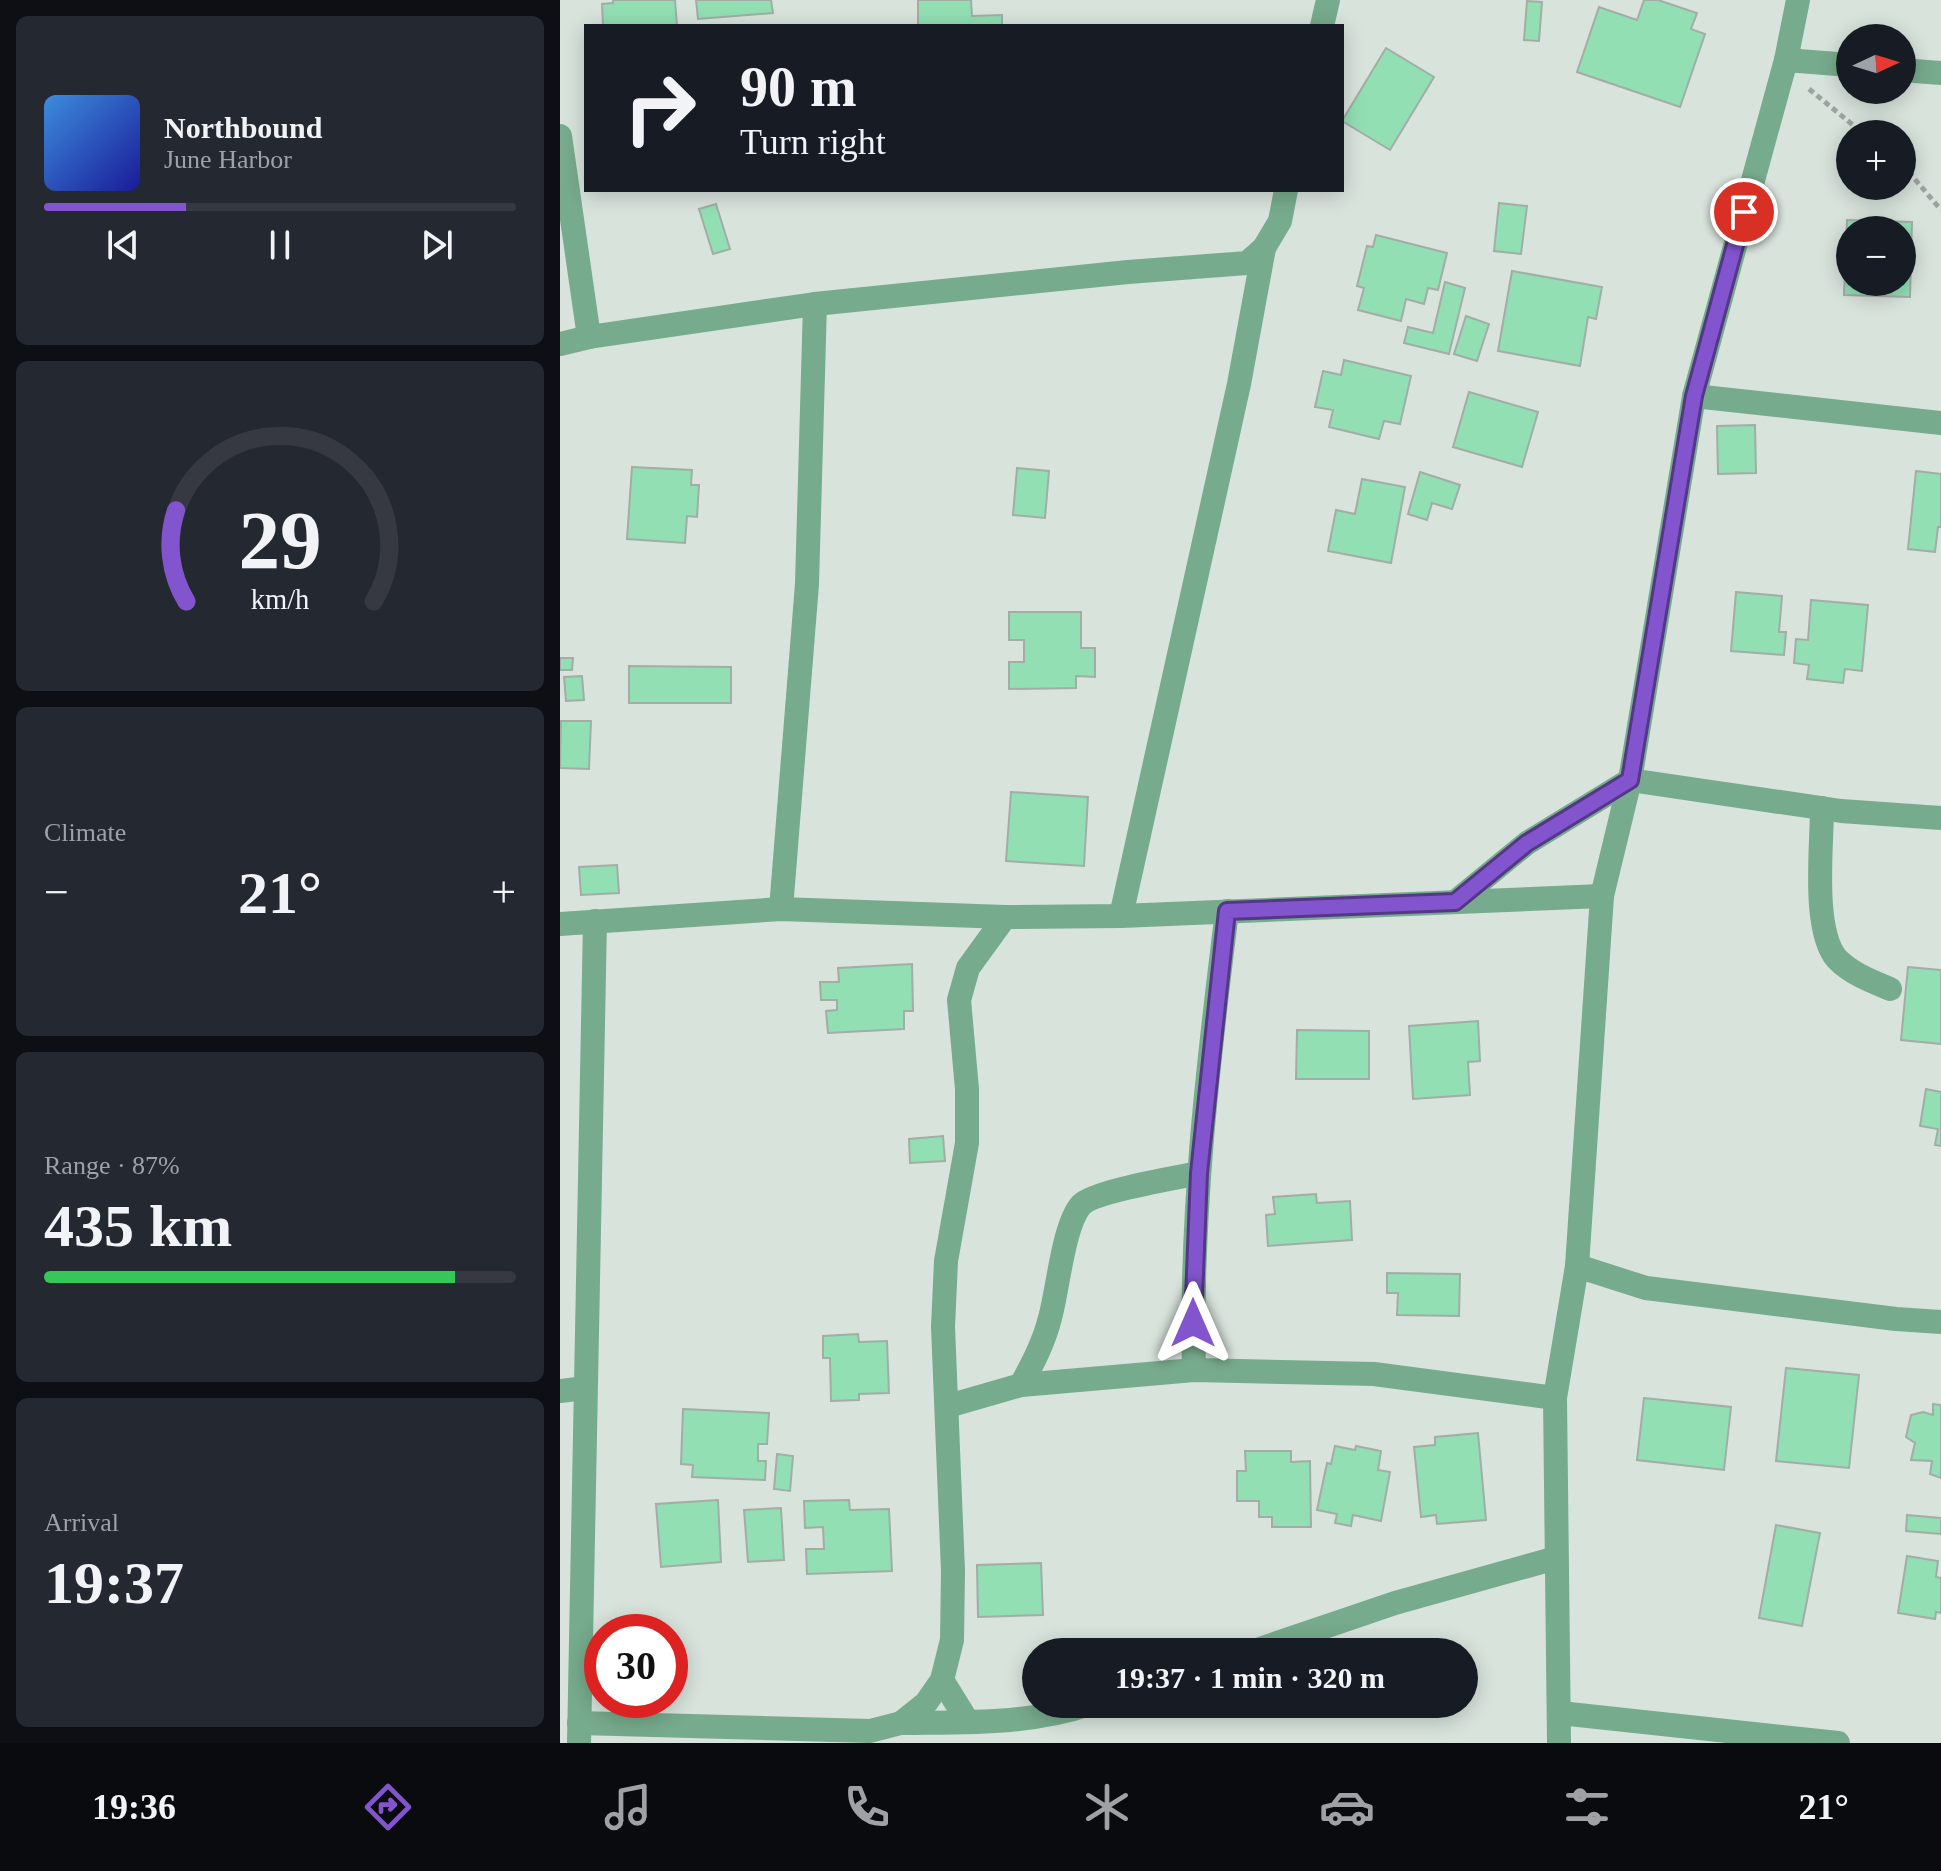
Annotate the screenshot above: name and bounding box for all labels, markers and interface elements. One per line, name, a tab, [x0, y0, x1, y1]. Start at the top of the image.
north arrow	[1836, 24, 1916, 104]
map controls	[1836, 24, 1916, 296]
icon: right	[608, 56, 712, 160]
text: 90 m	[740, 56, 857, 118]
text: Northbound	[164, 111, 322, 144]
button: +	[1836, 120, 1916, 200]
text: Turn right	[740, 122, 886, 162]
text: June Harbor	[164, 145, 292, 174]
pin	[1710, 178, 1778, 246]
icon: arrive	[1722, 190, 1766, 234]
button: −	[1836, 216, 1916, 296]
icon: previous	[101, 223, 145, 267]
icon: pause	[258, 223, 302, 267]
icon: next	[415, 223, 459, 267]
text: 29	[238, 494, 322, 586]
text: km/h	[251, 584, 309, 615]
text: Climate	[44, 818, 126, 847]
text: 21°	[238, 860, 322, 926]
text: −	[44, 868, 69, 917]
text: +	[491, 868, 516, 917]
text: Range · 87%	[44, 1151, 180, 1180]
text: 435 km	[44, 1193, 232, 1259]
position arrow	[1151, 1281, 1235, 1365]
text: Arrival	[44, 1508, 119, 1537]
text: 19:37	[44, 1550, 184, 1616]
speed limit sign: 30	[584, 1614, 688, 1718]
text: 19:37 · 1 min · 320 m	[1115, 1661, 1385, 1694]
icon: directions	[360, 1779, 416, 1835]
icon: music	[600, 1779, 656, 1835]
icon: phone	[839, 1779, 895, 1835]
icon: climate	[1079, 1779, 1135, 1835]
icon: car	[1319, 1779, 1375, 1835]
icon: filters	[1559, 1779, 1615, 1835]
text: 19:36	[92, 1787, 176, 1827]
text: 21°	[1799, 1787, 1849, 1827]

